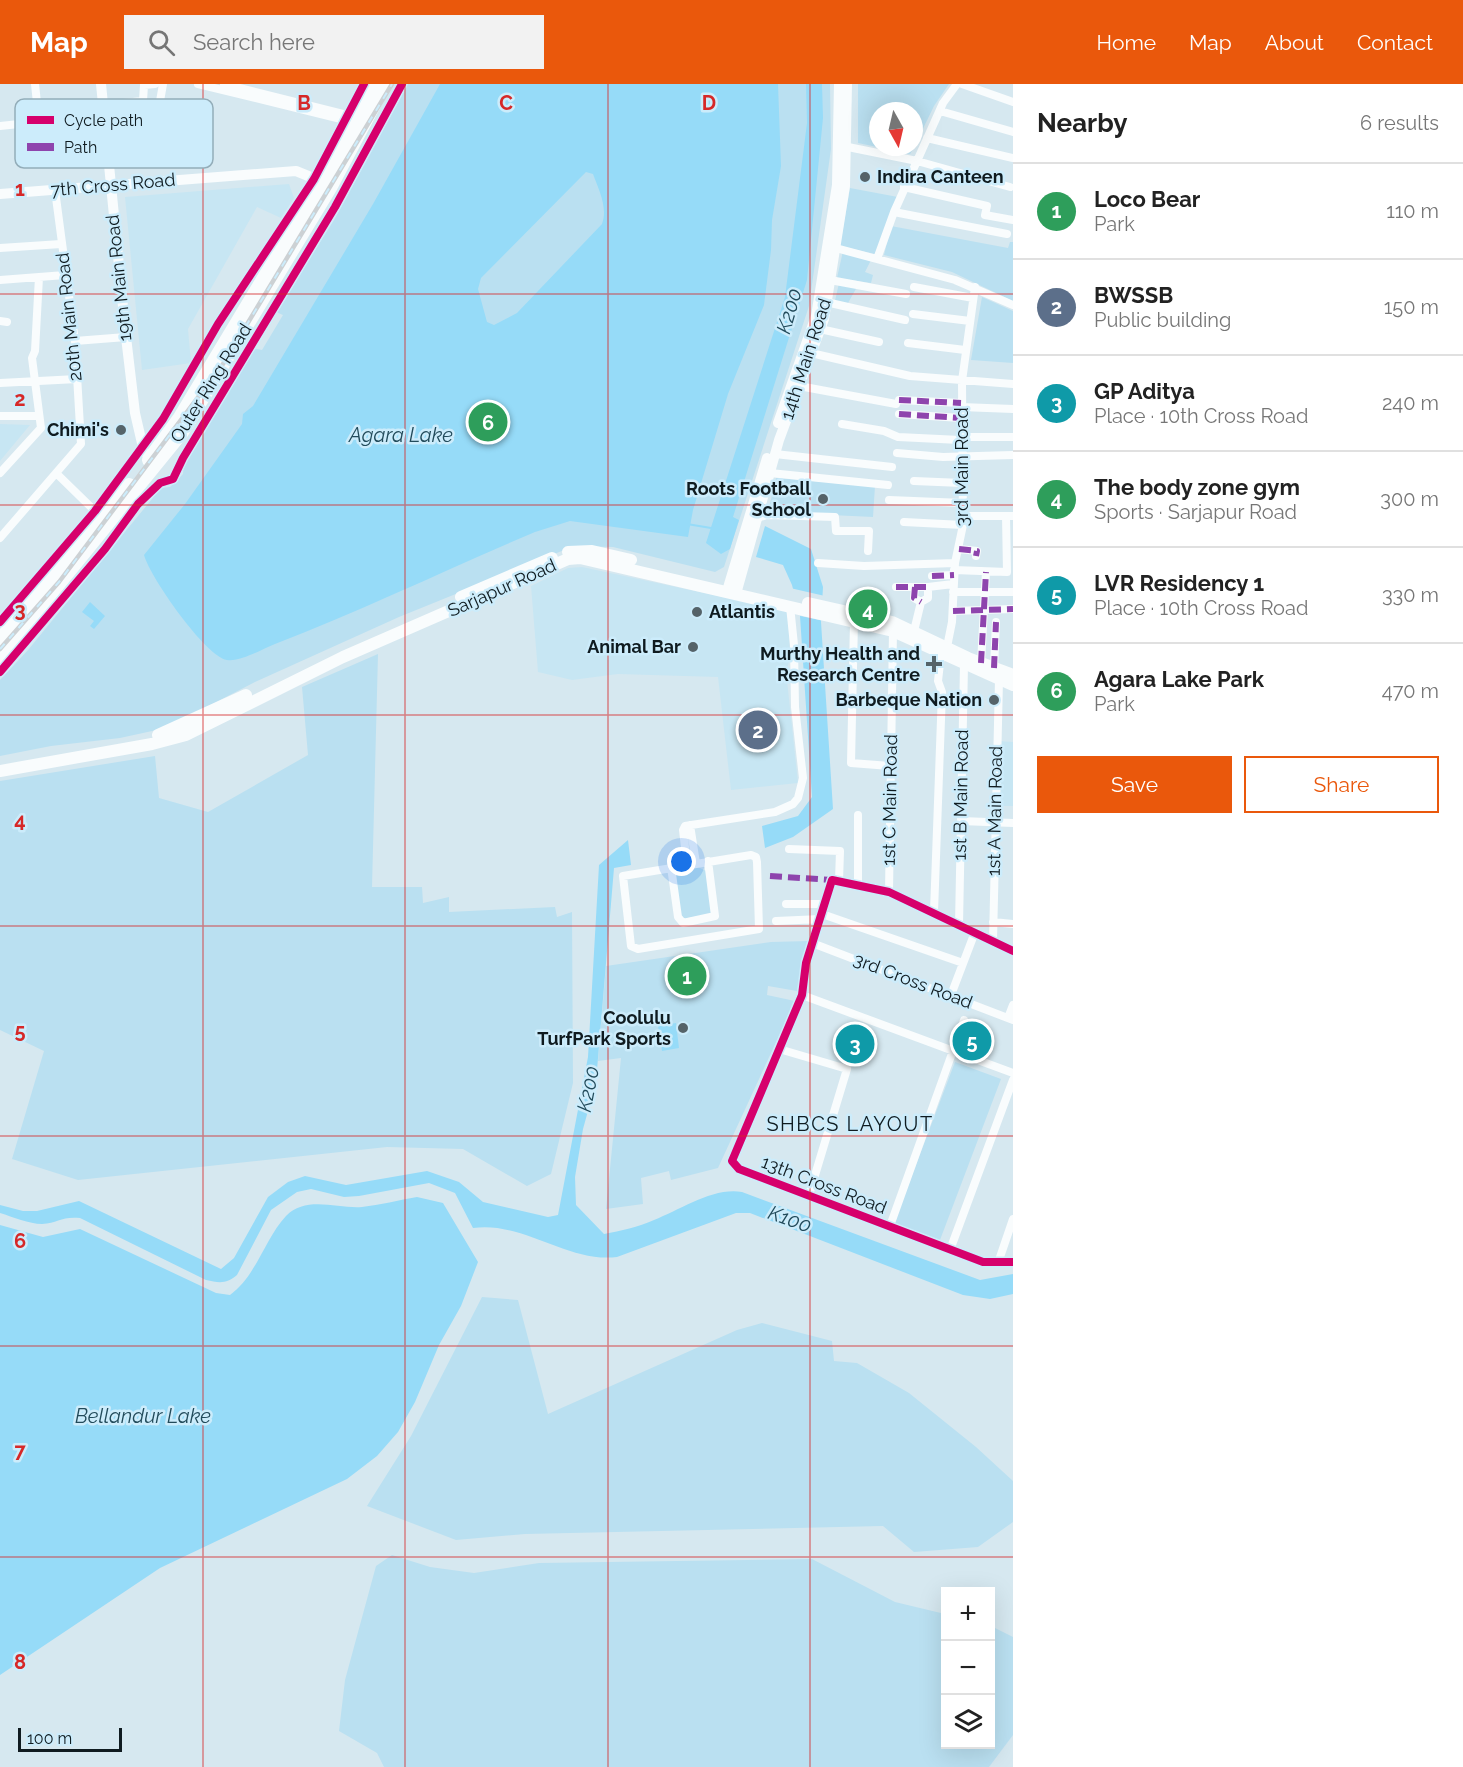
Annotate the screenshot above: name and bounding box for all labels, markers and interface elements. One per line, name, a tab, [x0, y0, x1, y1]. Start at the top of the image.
search box	[124, 15, 544, 69]
text: Map	[30, 26, 88, 59]
icon: search	[145, 26, 178, 59]
text: Search here	[193, 29, 315, 55]
text: Home	[1097, 30, 1156, 55]
text: Map	[1189, 30, 1232, 55]
text: About	[1265, 30, 1324, 55]
text: Contact	[1357, 30, 1433, 55]
text: B	[297, 91, 311, 115]
text: C	[499, 91, 513, 115]
text: D	[702, 91, 716, 115]
legend	[15, 99, 213, 168]
north arrow	[869, 102, 923, 156]
text: Nearby	[1037, 108, 1127, 138]
text: Cycle path	[64, 111, 143, 130]
text: 6 results	[1360, 111, 1439, 135]
text: Path	[64, 138, 97, 157]
place label: Indira Canteen	[877, 166, 1004, 187]
street label: 7th Cross Road	[50, 169, 176, 200]
marker: Indira Canteen	[858, 170, 872, 184]
text: 1	[15, 177, 25, 201]
text: Loco Bear	[1094, 186, 1200, 212]
text: 1	[1052, 199, 1061, 223]
text: 110 m	[1386, 199, 1439, 223]
text: Park	[1094, 212, 1135, 236]
street label: 19th Main Road	[101, 214, 136, 342]
street label: 20th Main Road	[51, 252, 86, 382]
text: BWSSB	[1094, 282, 1173, 308]
water label: K200	[771, 286, 807, 336]
text: 2	[1051, 295, 1062, 319]
text: 150 m	[1384, 295, 1439, 319]
street label: 14th Main Road	[776, 296, 835, 422]
text: Public building	[1094, 308, 1231, 332]
street label: Outer Ring Road	[166, 319, 256, 446]
text: GP Aditya	[1094, 378, 1195, 404]
text: 2	[14, 387, 26, 411]
text: 3	[1051, 391, 1062, 415]
text: 240 m	[1382, 391, 1439, 415]
pin: 6	[468, 400, 508, 444]
text: Place · 10th Cross Road	[1094, 404, 1308, 428]
street label: 3rd Main Road	[951, 407, 972, 527]
place label: Chimi's	[47, 419, 109, 440]
marker: Chimi's	[114, 423, 128, 437]
water label: Agara Lake	[348, 423, 453, 447]
text: The body zone gym	[1094, 474, 1300, 500]
place label: Roots Football School	[686, 478, 811, 520]
text: 4	[1051, 487, 1062, 511]
text: 300 m	[1380, 487, 1439, 511]
marker: Roots Football School	[816, 492, 830, 506]
text: Sports · Sarjapur Road	[1094, 500, 1297, 524]
street label: Sarjapur Road	[444, 554, 559, 621]
text: LVR Residency 1	[1094, 570, 1264, 596]
text: 5	[1051, 583, 1062, 607]
text: 330 m	[1382, 583, 1439, 607]
pin: 4	[848, 586, 888, 632]
text: Place · 10th Cross Road	[1094, 596, 1308, 620]
text: 3	[14, 598, 26, 622]
place label: Atlantis	[709, 601, 775, 622]
marker: Atlantis	[690, 605, 704, 619]
place label: Animal Bar	[587, 636, 681, 657]
marker: Animal Bar	[686, 640, 700, 654]
place label: Murthy Health and Research Centre	[760, 643, 920, 685]
marker: Murthy Health and Research Centre	[925, 655, 943, 673]
text: Agara Lake Park	[1094, 666, 1264, 692]
text: 6	[1050, 679, 1063, 703]
text: 470 m	[1382, 679, 1439, 703]
place label: Barbeque Nation	[835, 689, 982, 710]
text: Park	[1094, 692, 1135, 716]
marker: Barbeque Nation	[987, 693, 1001, 707]
pin: 2	[738, 708, 777, 752]
street label: 1st B Main Road	[949, 729, 972, 861]
street label: 1st C Main Road	[878, 734, 901, 866]
street label: 1st A Main Road	[983, 746, 1006, 876]
button: Save	[1037, 756, 1232, 813]
button: Share	[1244, 756, 1439, 813]
text: 4	[14, 808, 26, 832]
your location	[667, 847, 696, 876]
street label: 3rd Cross Road	[851, 948, 976, 1013]
pin: 1	[668, 954, 706, 998]
place label: Coolulu TurfPark Sports	[537, 1007, 671, 1049]
pin: 5	[952, 1018, 992, 1064]
text: 5	[14, 1019, 26, 1043]
marker: Coolulu TurfPark Sports	[676, 1021, 690, 1035]
pin: 3	[836, 1022, 874, 1066]
water label: K200	[572, 1064, 604, 1114]
district label: SHBCS LAYOUT	[766, 1112, 934, 1136]
street label: 13th Cross Road	[758, 1151, 890, 1218]
water label: K100	[765, 1200, 815, 1238]
text: 6	[14, 1229, 26, 1253]
water label: Bellandur Lake	[75, 1404, 211, 1428]
text: 7	[14, 1439, 26, 1463]
map controls	[941, 1587, 995, 1749]
button: +	[941, 1587, 995, 1641]
button: −	[941, 1641, 995, 1695]
text: 8	[14, 1650, 26, 1674]
button: layers	[941, 1695, 995, 1749]
scale bar	[18, 1725, 122, 1752]
text: 100 m	[27, 1729, 72, 1748]

